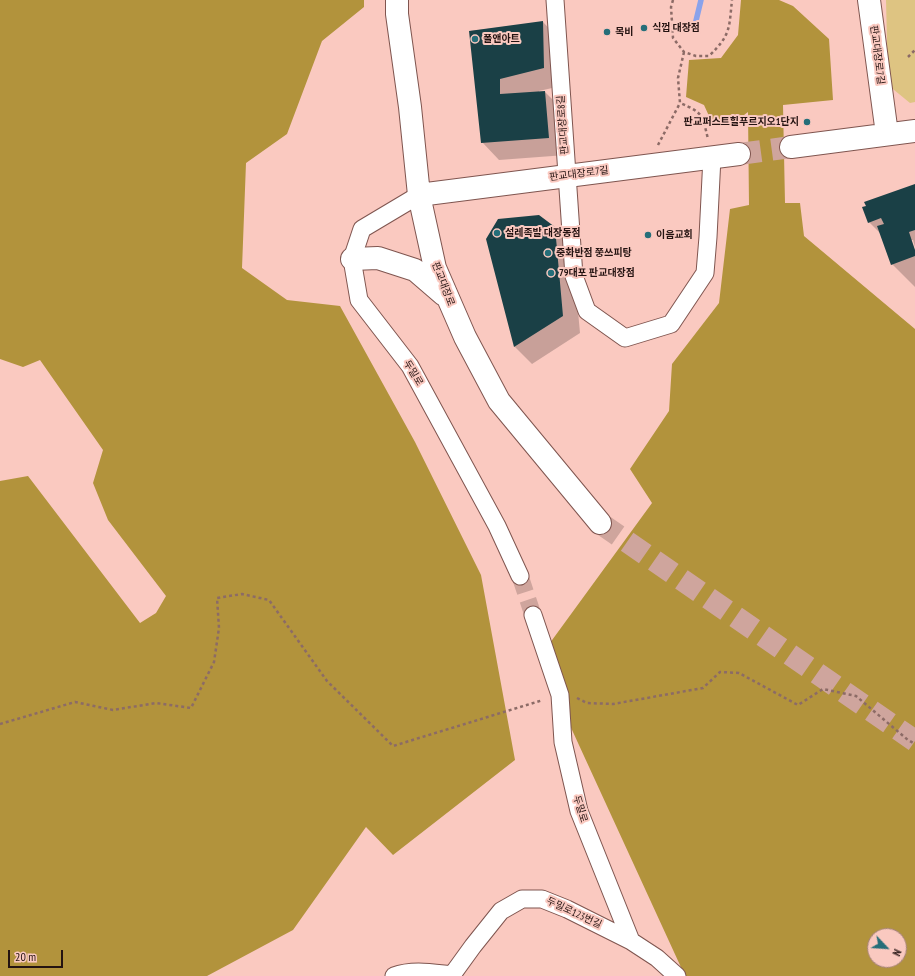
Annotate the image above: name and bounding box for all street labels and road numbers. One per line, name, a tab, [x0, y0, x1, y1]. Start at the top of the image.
street label: 판교대장로7길	[867, 25, 887, 85]
street label: 판교대장로8길	[555, 95, 571, 155]
street label: 판교대장로7길	[549, 164, 609, 184]
street label: 판교대장로	[429, 260, 457, 308]
street label: 두밀로	[401, 358, 425, 388]
street label: 두밀로	[570, 794, 590, 824]
street label: 두밀로123번길	[545, 895, 603, 931]

